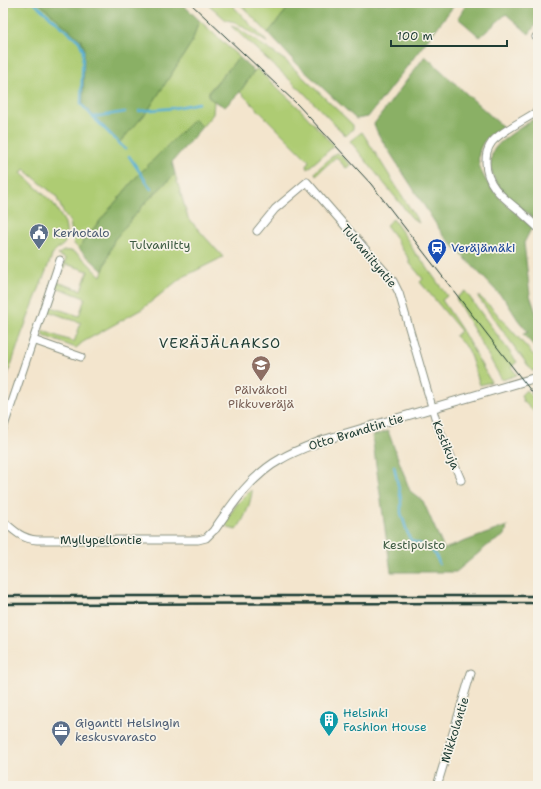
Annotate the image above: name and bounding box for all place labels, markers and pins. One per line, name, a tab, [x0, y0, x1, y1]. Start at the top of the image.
public building icon: Kerhotalo	[28, 222, 50, 250]
place label: Kerhotalo	[53, 225, 110, 241]
station icon: Veräjämäki	[426, 237, 448, 265]
place label: Veräjämäki	[451, 240, 515, 256]
school or university icon: Päiväkoti Pikkuveräjä	[250, 354, 272, 382]
place label: Päiväkoti Pikkuveräjä	[228, 382, 294, 412]
place label: Helsinki Fashion House	[343, 705, 427, 735]
building icon: Helsinki Fashion House	[318, 709, 340, 737]
place label: Gigantti Helsingin keskusvarasto	[75, 715, 180, 745]
office icon: Gigantti Helsingin keskusvarasto	[50, 719, 72, 747]

